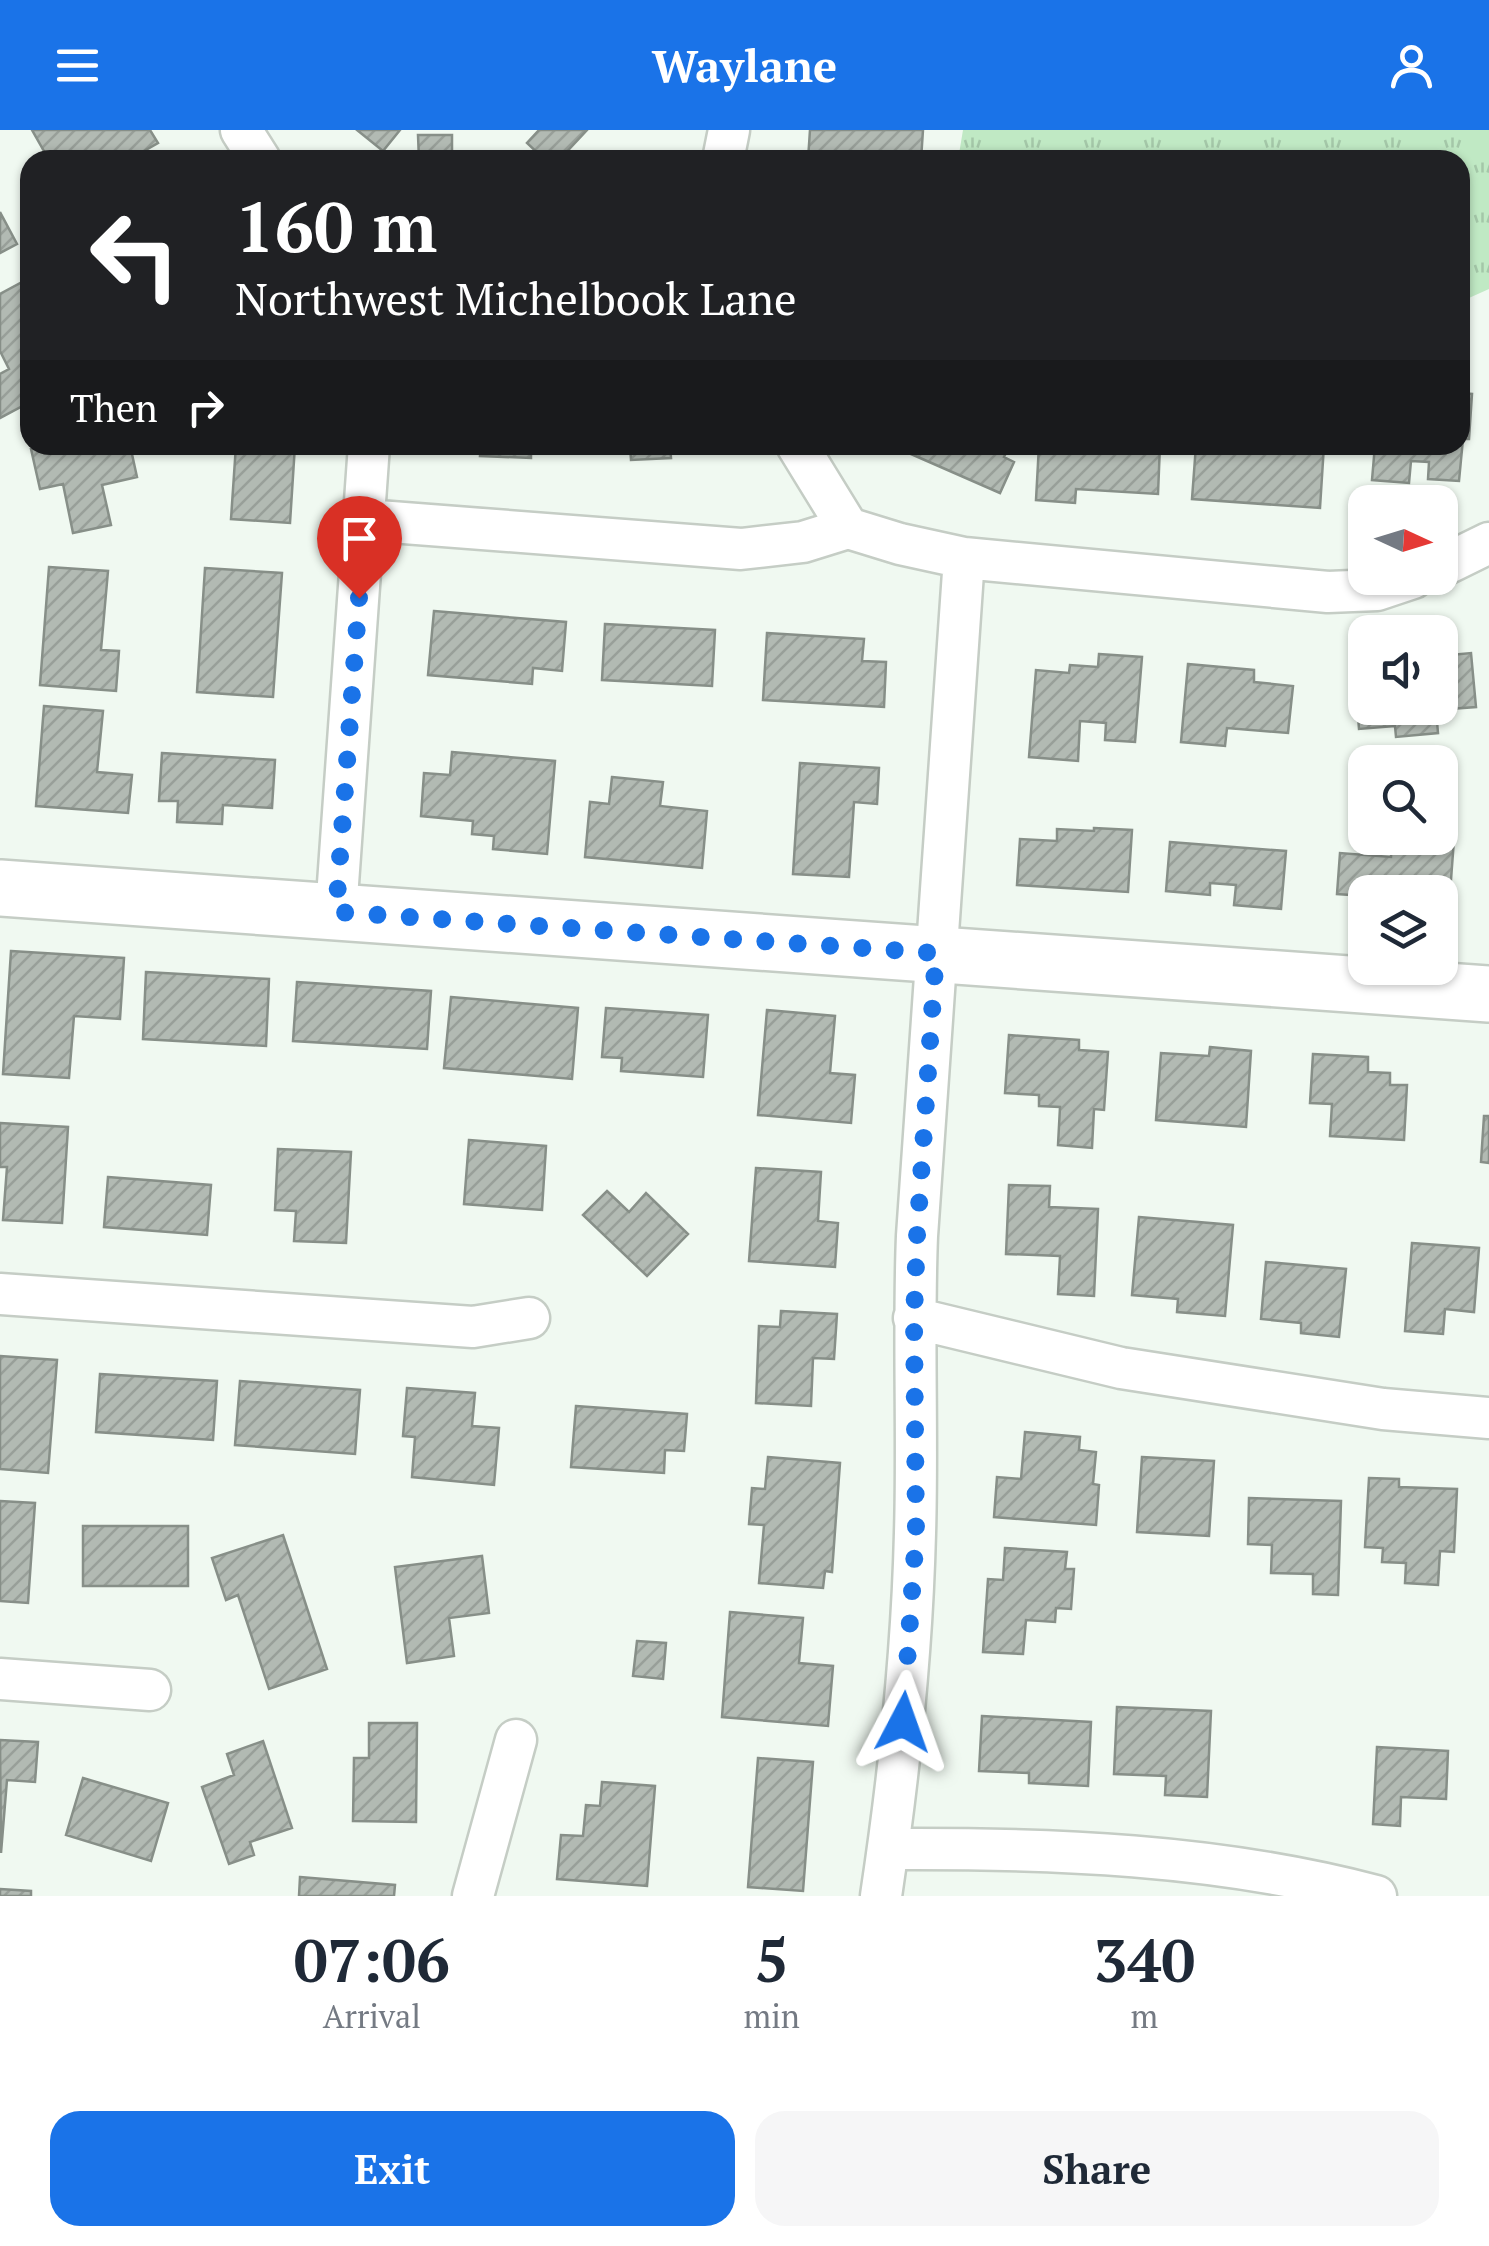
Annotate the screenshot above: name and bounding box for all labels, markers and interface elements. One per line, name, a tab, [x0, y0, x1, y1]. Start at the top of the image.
text: Waylane	[652, 35, 837, 95]
icon: menu	[50, 38, 105, 93]
icon: person	[1384, 38, 1439, 93]
text: 160 m	[235, 179, 437, 272]
icon: left	[70, 190, 200, 320]
text: Northwest Michelbook Lane	[235, 268, 797, 328]
icon: right	[178, 380, 233, 435]
text: Then	[70, 383, 158, 433]
north arrow	[1348, 485, 1458, 595]
map controls	[1348, 485, 1458, 985]
pin	[317, 496, 402, 599]
icon: arrive	[332, 511, 387, 566]
button: sound	[1348, 615, 1458, 725]
button: search	[1348, 745, 1458, 855]
button: layers	[1348, 875, 1458, 985]
position arrow	[851, 1670, 955, 1774]
text: 07:06	[294, 1920, 450, 1999]
text: 5	[755, 1920, 789, 1999]
text: 340	[1094, 1920, 1195, 1999]
text: Arrival	[323, 1995, 421, 2037]
text: min	[744, 1995, 800, 2037]
text: m	[1131, 1995, 1158, 2037]
button: Exit	[50, 2111, 735, 2226]
button: Share	[755, 2111, 1439, 2226]

